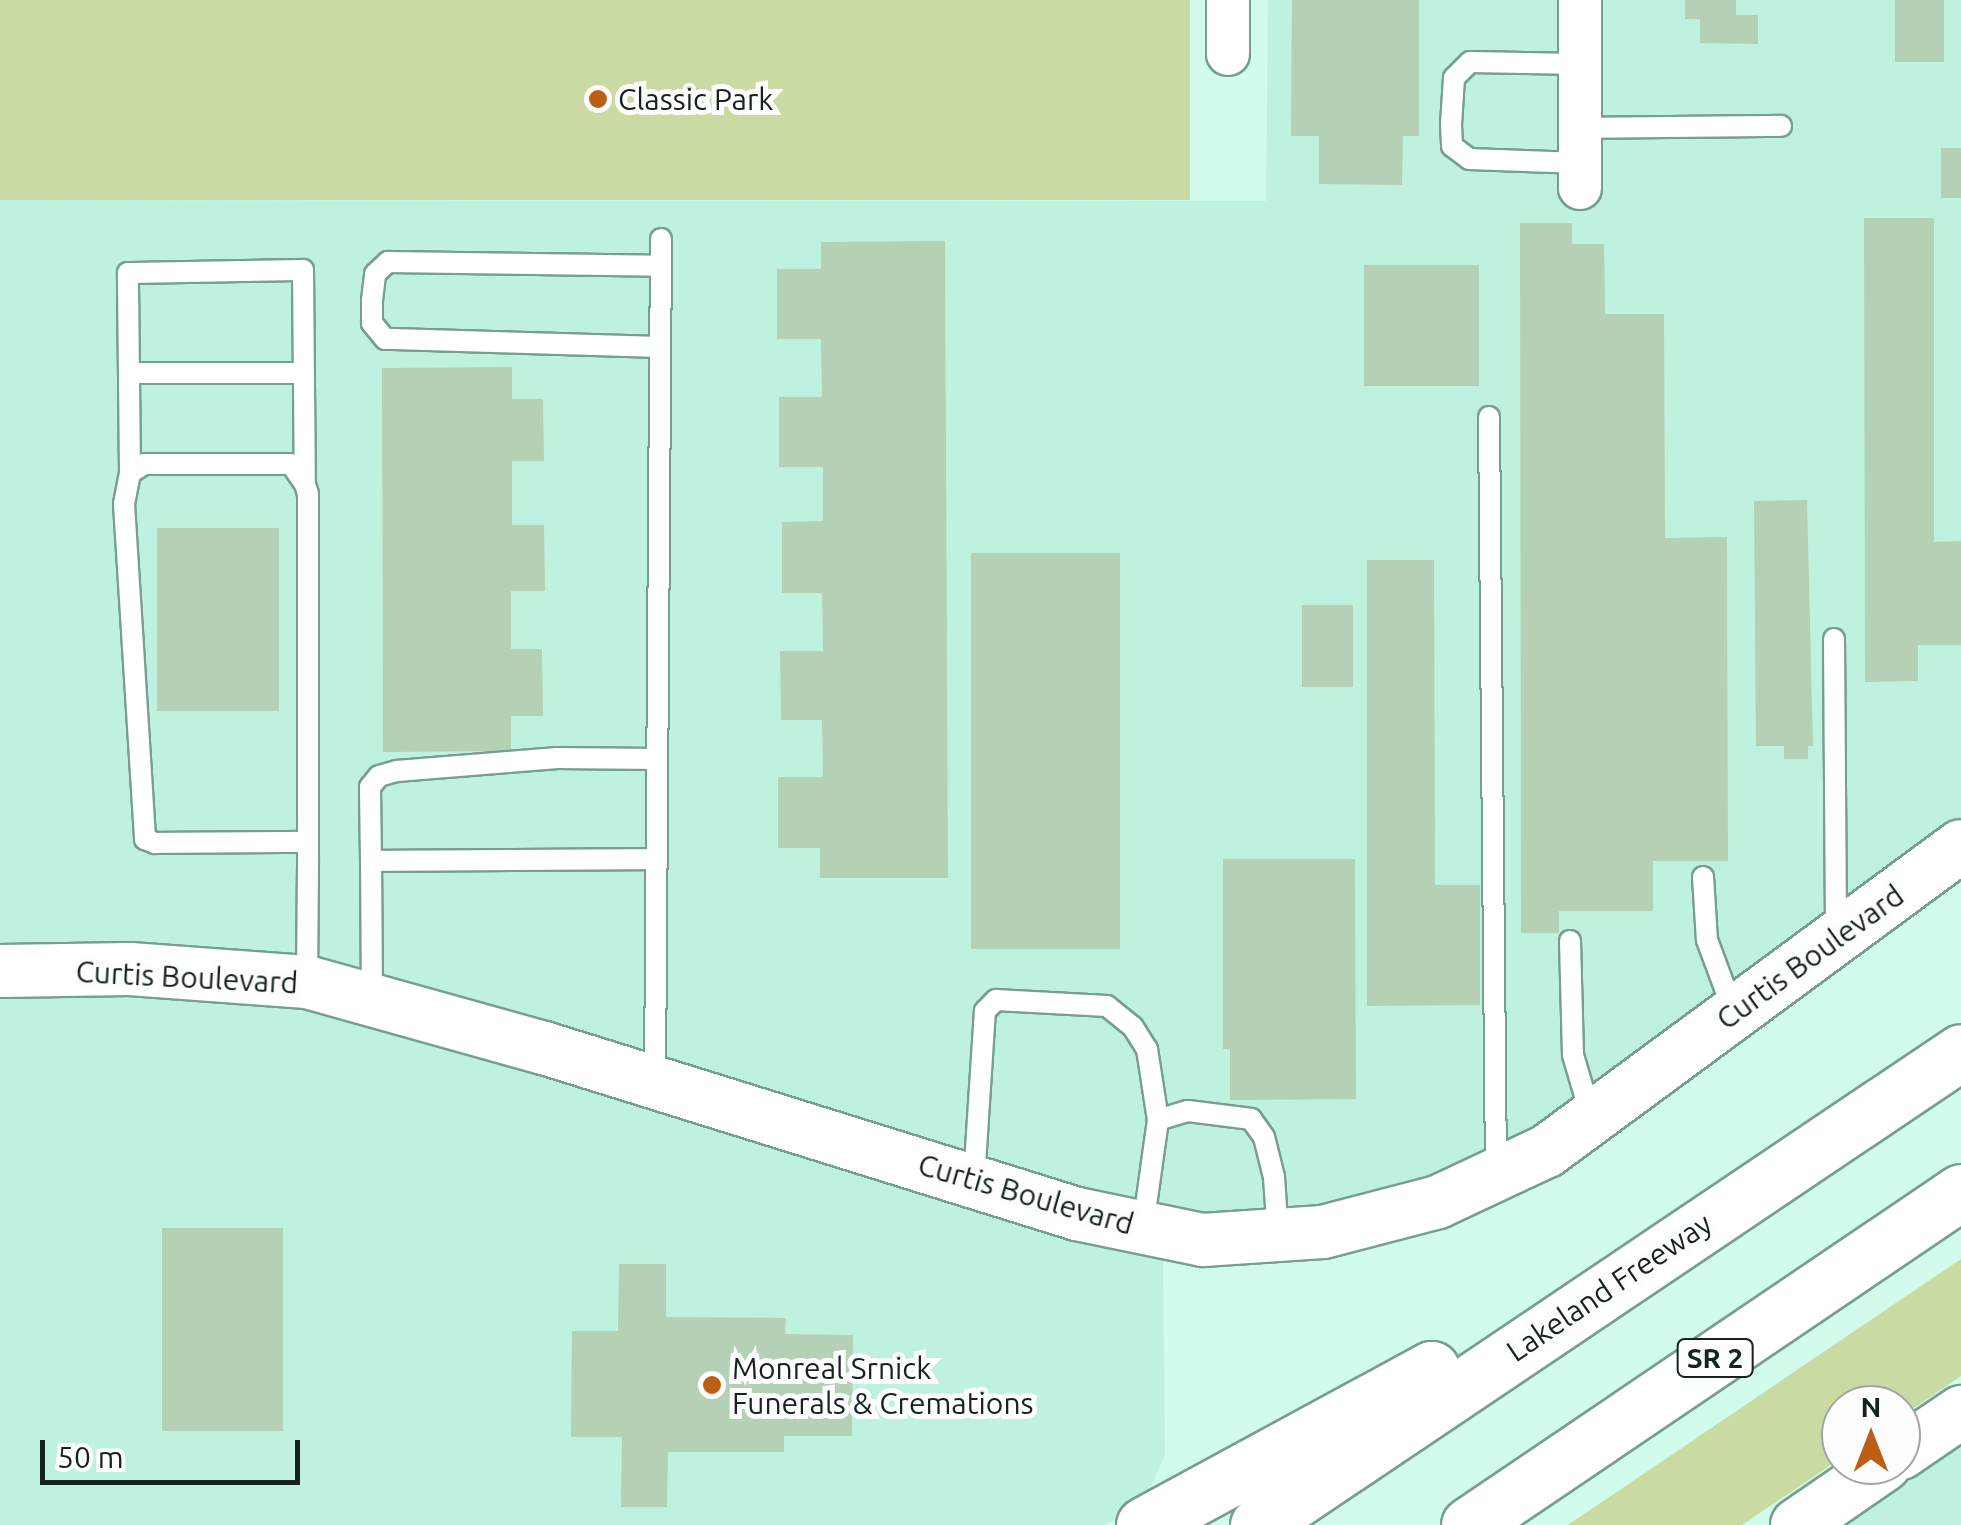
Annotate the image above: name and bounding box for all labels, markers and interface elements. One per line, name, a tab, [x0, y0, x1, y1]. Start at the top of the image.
place label: Classic Park	[618, 81, 773, 117]
marker: Classic Park	[587, 88, 609, 110]
street label: Curtis Boulevard	[1709, 877, 1911, 1037]
street label: Curtis Boulevard	[75, 953, 299, 1001]
street label: Curtis Boulevard	[914, 1146, 1138, 1242]
street label: Lakeland Freeway	[1500, 1205, 1718, 1369]
road number: SR 2	[1675, 1335, 1755, 1381]
place label: Monreal Srnick Funerals & Cremations	[732, 1350, 1034, 1420]
marker: Monreal Srnick Funerals & Cremations	[701, 1374, 723, 1396]
north arrow	[1821, 1385, 1921, 1485]
text: N	[1861, 1391, 1881, 1422]
scale bar	[45, 1420, 305, 1482]
text: 50 m	[57, 1440, 124, 1474]

